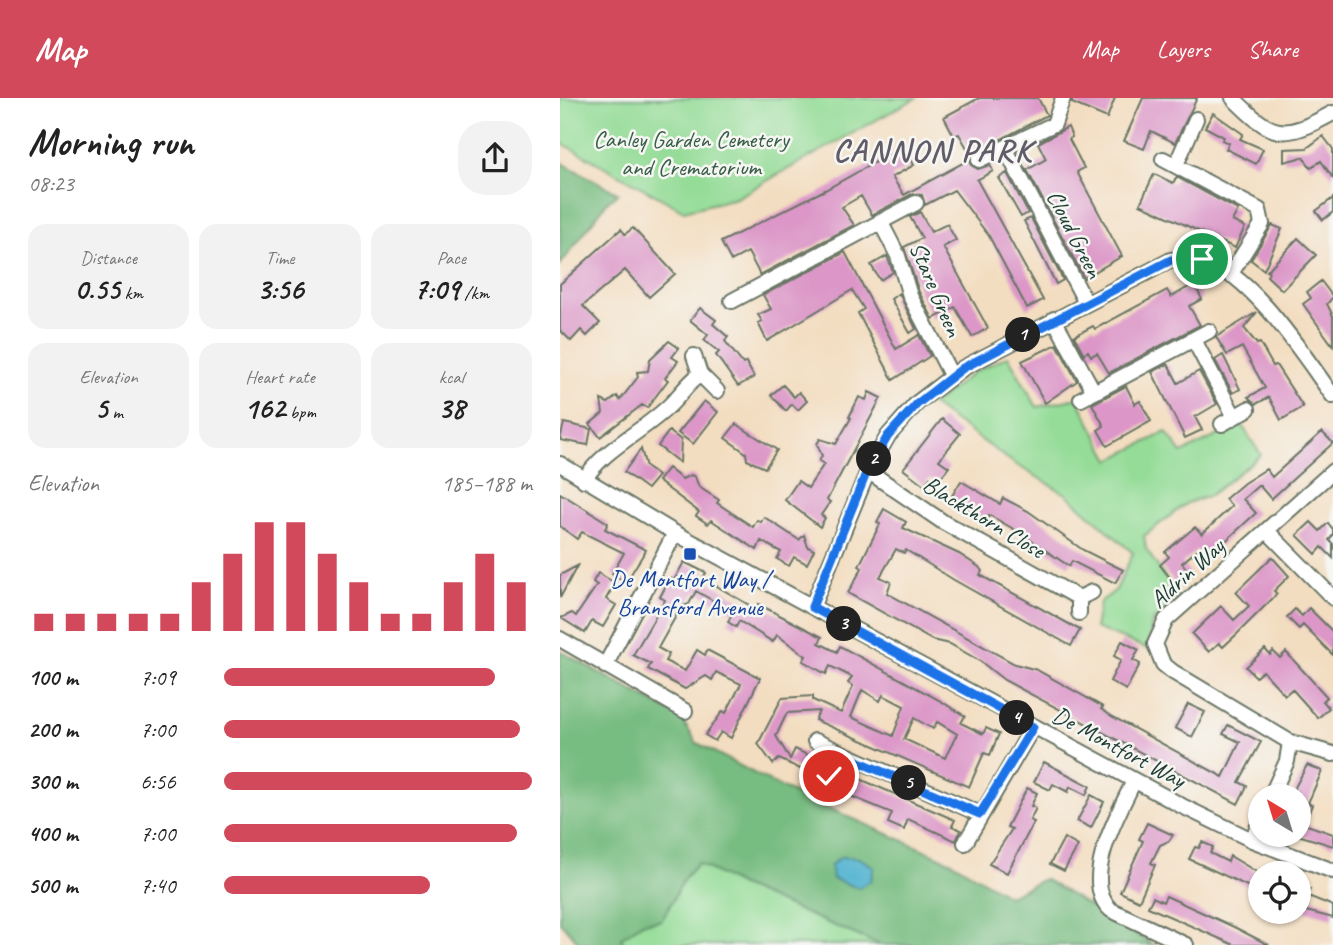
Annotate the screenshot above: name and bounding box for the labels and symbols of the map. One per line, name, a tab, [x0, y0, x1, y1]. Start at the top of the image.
park label: Canley Garden Cemetery and Crematorium	[593, 124, 791, 182]
district label: CANNON PARK	[833, 130, 1038, 171]
street label: Cloud Green	[1040, 185, 1110, 284]
pin	[1172, 229, 1232, 289]
street label: Stare Green	[903, 237, 970, 342]
pin: 1	[1006, 317, 1040, 352]
pin: 2	[856, 442, 892, 476]
street label: Blackthorn Close	[918, 469, 1052, 566]
street label: Aldrin Way	[1143, 530, 1232, 614]
marker: De Montfort Way / Bransford Avenue	[682, 546, 698, 562]
place label: De Montfort Way / Bransford Avenue	[610, 564, 775, 622]
pin: 3	[826, 606, 862, 642]
street label: De Montfort Way	[1047, 699, 1192, 795]
pin: 4	[1000, 700, 1035, 736]
pin	[799, 746, 859, 806]
pin: 5	[892, 766, 926, 800]
north arrow	[1248, 784, 1311, 847]

